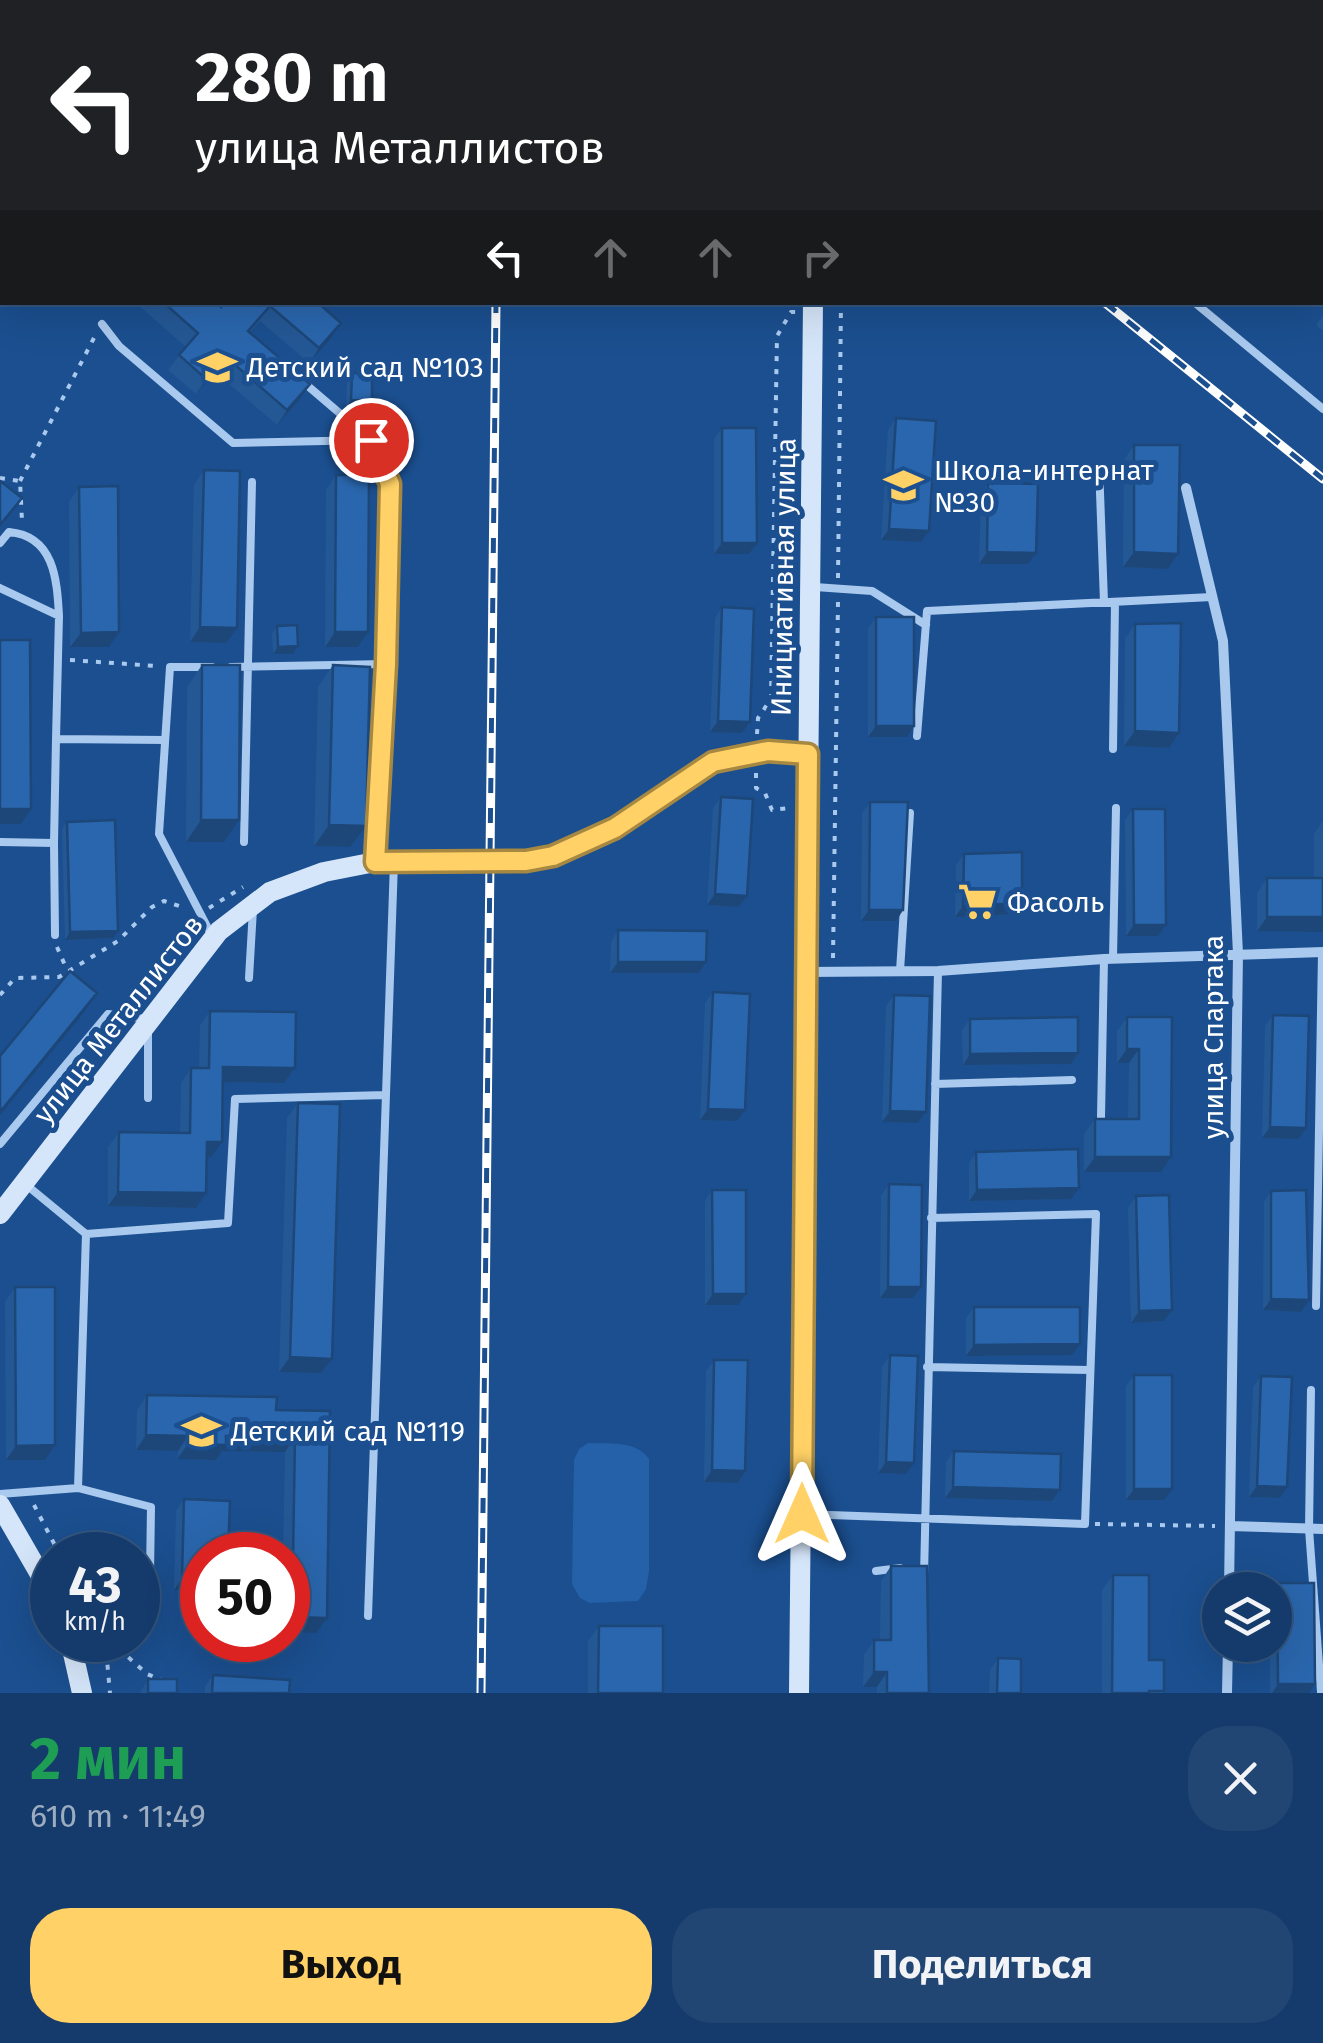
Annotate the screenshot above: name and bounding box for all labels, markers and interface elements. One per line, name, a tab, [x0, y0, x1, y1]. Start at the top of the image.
text: 280 m	[195, 36, 389, 120]
icon: left	[30, 40, 160, 170]
text: улица Металлистов	[195, 121, 605, 175]
icon: left	[478, 230, 533, 285]
icon: ahead	[583, 230, 638, 285]
icon: ahead	[688, 230, 743, 285]
icon: right	[793, 230, 848, 285]
school or university icon: Детский сад №103	[196, 346, 238, 388]
place label: Детский сад №103	[246, 351, 484, 384]
pin	[329, 398, 414, 483]
icon: arrive	[344, 413, 399, 468]
street label: Инициативная улица	[765, 438, 802, 716]
place label: Школа-интернат №30	[934, 454, 1154, 519]
school or university icon: Школа-интернат №30	[883, 465, 925, 507]
supermarket icon: Фасоль	[956, 881, 998, 923]
place label: Фасоль	[1007, 886, 1104, 919]
street label: улица Металлистов	[27, 909, 210, 1130]
street label: улица Спартака	[1197, 935, 1230, 1139]
school or university icon: Детский сад №119	[180, 1410, 222, 1452]
place label: Детский сад №119	[230, 1415, 465, 1448]
position arrow	[750, 1462, 854, 1566]
speed limit sign: 50	[180, 1532, 310, 1662]
text: 43	[68, 1555, 122, 1615]
map controls	[1202, 1572, 1292, 1662]
button: layers	[1202, 1572, 1292, 1662]
text: km/h	[64, 1607, 126, 1637]
text: 2 мин	[30, 1723, 186, 1795]
button: close	[1188, 1726, 1293, 1831]
text: 610 m · 11:49	[30, 1797, 206, 1835]
button: Выход	[30, 1908, 652, 2023]
button: Поделиться	[672, 1908, 1293, 2023]

